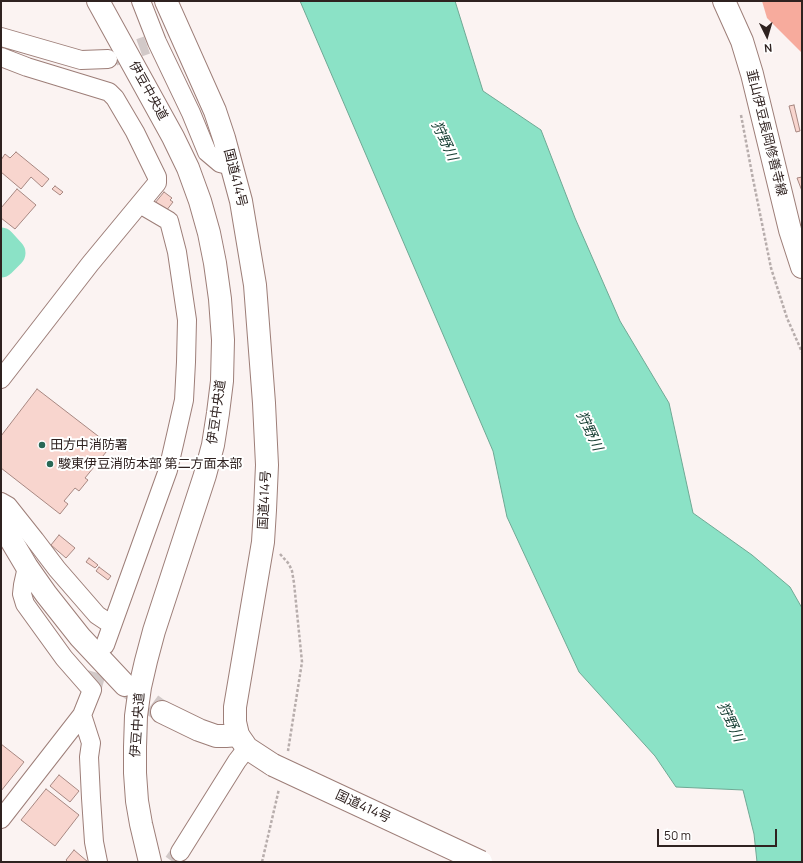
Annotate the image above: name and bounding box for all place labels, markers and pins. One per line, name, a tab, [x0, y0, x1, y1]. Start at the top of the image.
place label: 田方中消防署	[50, 437, 128, 453]
marker: 田方中消防署	[37, 440, 47, 450]
place label: 駿東伊豆消防本部 第二方面本部	[58, 456, 243, 472]
marker: 駿東伊豆消防本部 第二方面本部	[45, 459, 55, 469]

